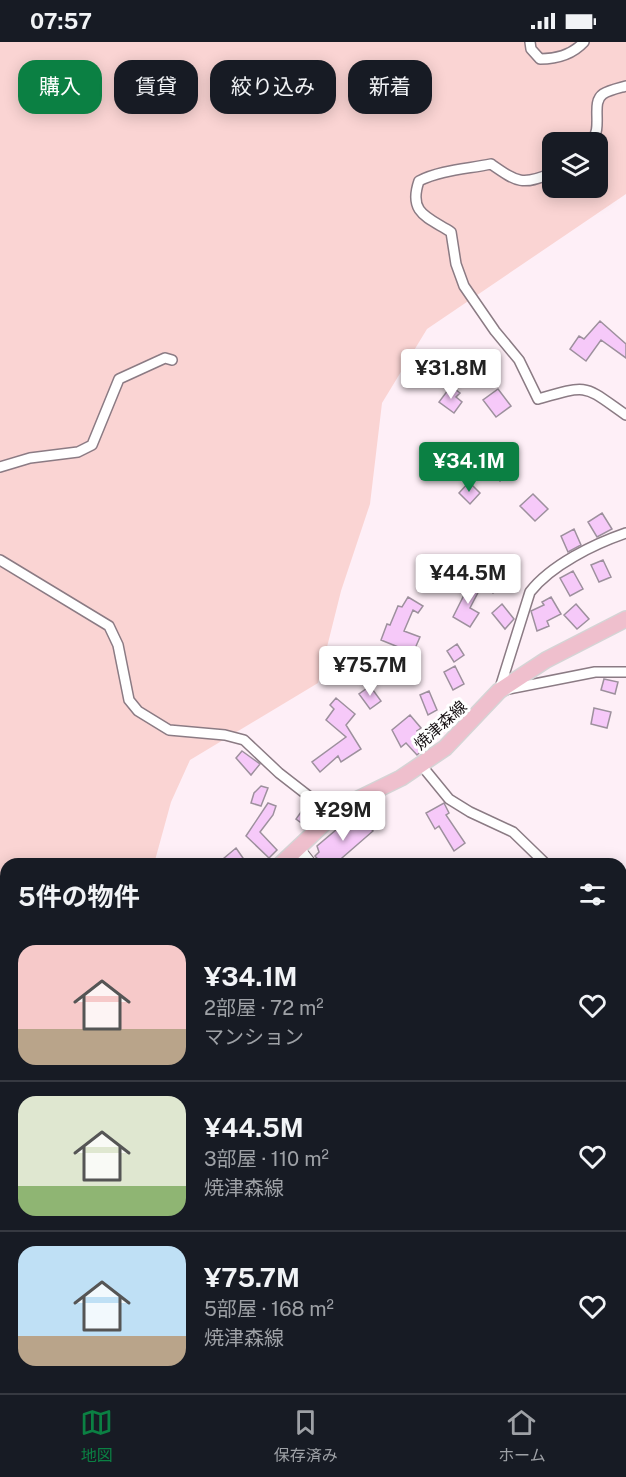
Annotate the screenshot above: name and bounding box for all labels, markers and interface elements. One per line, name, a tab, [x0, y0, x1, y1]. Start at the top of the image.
text: 07:57	[30, 8, 92, 34]
chip: 購入	[18, 60, 102, 114]
chip: 賃貸	[114, 60, 198, 114]
chip: 絞り込み	[210, 60, 336, 114]
chip: 新着	[348, 60, 432, 114]
map controls	[542, 132, 608, 198]
button: layers	[542, 132, 608, 198]
pin: ¥31.8M	[402, 349, 500, 400]
text: ¥31.8M	[415, 356, 487, 380]
pin: ¥34.1M	[420, 442, 518, 493]
text: ¥34.1M	[433, 449, 505, 473]
pin: ¥44.5M	[419, 554, 517, 605]
text: ¥44.5M	[430, 561, 506, 585]
pin: ¥75.7M	[321, 646, 419, 697]
text: ¥75.7M	[333, 653, 407, 677]
street label: 焼津森線	[410, 697, 470, 754]
pin: ¥29M	[307, 791, 379, 842]
text: ¥29M	[314, 798, 372, 822]
icon: filters	[576, 878, 609, 911]
text: 5件の物件	[18, 881, 140, 912]
text: ¥34.1M	[204, 961, 297, 992]
icon: home	[66, 969, 138, 1041]
icon: heart	[576, 989, 609, 1022]
text: 2部屋 · 72 m²	[204, 996, 324, 1020]
text: マンション	[204, 1025, 304, 1049]
text: ¥44.5M	[204, 1112, 304, 1143]
icon: home	[66, 1120, 138, 1192]
icon: heart	[576, 1140, 609, 1173]
text: 3部屋 · 110 m²	[204, 1147, 329, 1171]
text: 焼津森線	[204, 1176, 284, 1200]
text: ¥75.7M	[204, 1262, 300, 1293]
icon: home	[66, 1270, 138, 1342]
icon: heart	[576, 1290, 609, 1323]
text: 5部屋 · 168 m²	[204, 1297, 334, 1321]
text: 焼津森線	[204, 1326, 284, 1350]
tab: 地図	[80, 1406, 113, 1466]
tab: 保存済み	[274, 1406, 338, 1466]
tab: ホーム	[498, 1406, 546, 1466]

